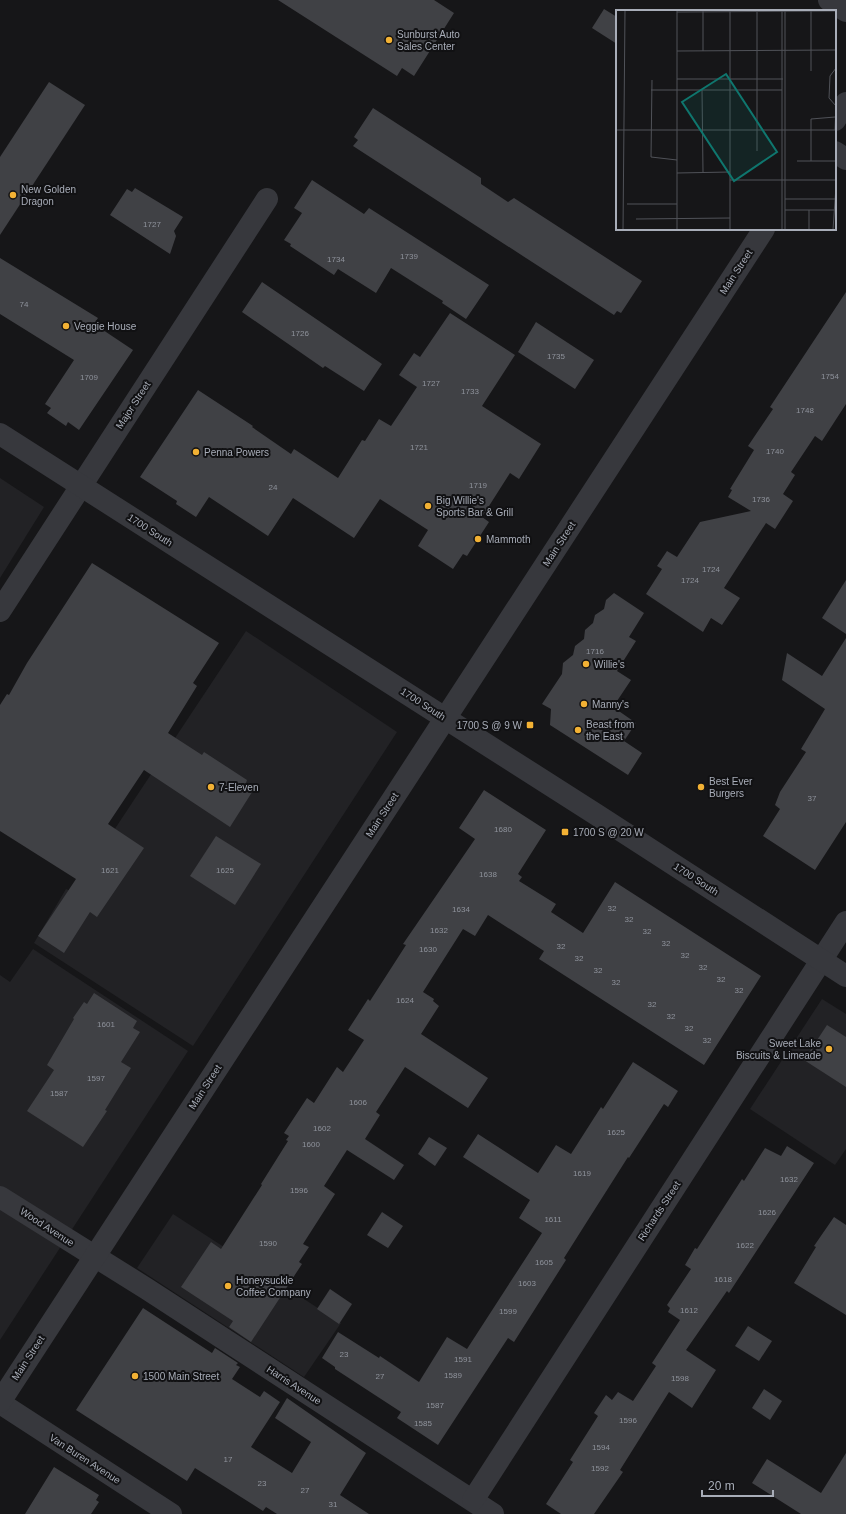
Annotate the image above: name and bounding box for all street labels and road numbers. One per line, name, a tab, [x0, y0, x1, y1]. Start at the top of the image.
street label: Main Street	[717, 247, 755, 296]
street label: Major Street	[114, 379, 153, 431]
street label: 1700 South	[126, 511, 174, 549]
street label: Main Street	[540, 519, 578, 568]
street label: 1700 South	[399, 685, 447, 723]
street label: Main Street	[363, 790, 401, 839]
street label: 1700 South	[672, 860, 720, 898]
street label: Main Street	[186, 1062, 224, 1111]
street label: Richards Street	[636, 1179, 682, 1243]
street label: Wood Avenue	[18, 1206, 76, 1249]
street label: Main Street	[9, 1333, 47, 1382]
street label: Harris Avenue	[265, 1363, 324, 1407]
street label: Van Buren Avenue	[47, 1432, 123, 1486]

